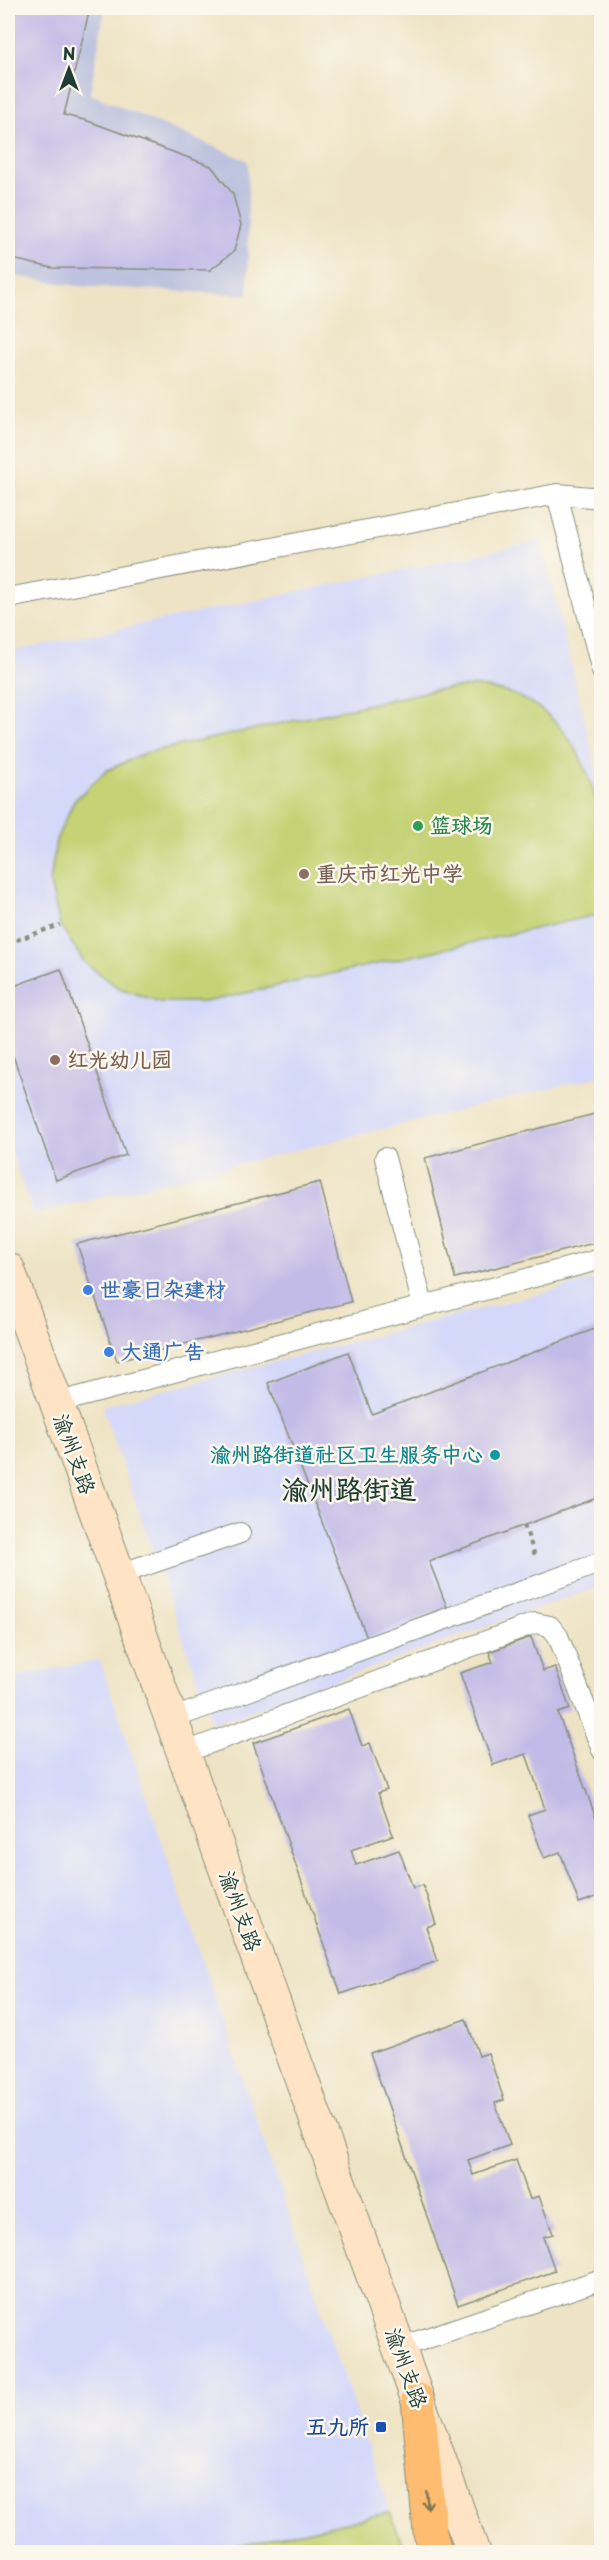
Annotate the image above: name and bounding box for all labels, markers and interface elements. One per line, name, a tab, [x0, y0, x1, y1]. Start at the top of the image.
north arrow	[39, 39, 99, 99]
text: N	[63, 41, 75, 65]
place label: 篮球场	[430, 808, 493, 840]
marker: 篮球场	[411, 819, 425, 833]
place label: 重庆市红光中学	[316, 856, 463, 888]
marker: 重庆市红光中学	[297, 867, 311, 881]
place label: 红光幼儿园	[67, 1042, 172, 1074]
marker: 红光幼儿园	[48, 1053, 62, 1067]
place label: 世豪日杂建材	[100, 1272, 226, 1304]
marker: 世豪日杂建材	[81, 1283, 95, 1297]
place label: 大通广告	[121, 1334, 205, 1366]
marker: 大通广告	[102, 1345, 116, 1359]
street label: 渝州支路	[46, 1408, 105, 1498]
place label: 渝州路街道社区卫生服务中心	[210, 1437, 483, 1469]
marker: 渝州路街道社区卫生服务中心	[488, 1448, 502, 1462]
district label: 渝州路街道	[282, 1467, 417, 1508]
street label: 渝州支路	[212, 1865, 271, 1955]
street label: 渝州支路	[378, 2322, 437, 2412]
place label: 五九所	[306, 2409, 369, 2441]
marker: 五九所	[374, 2420, 388, 2434]
one-way arrow	[422, 2490, 433, 2510]

